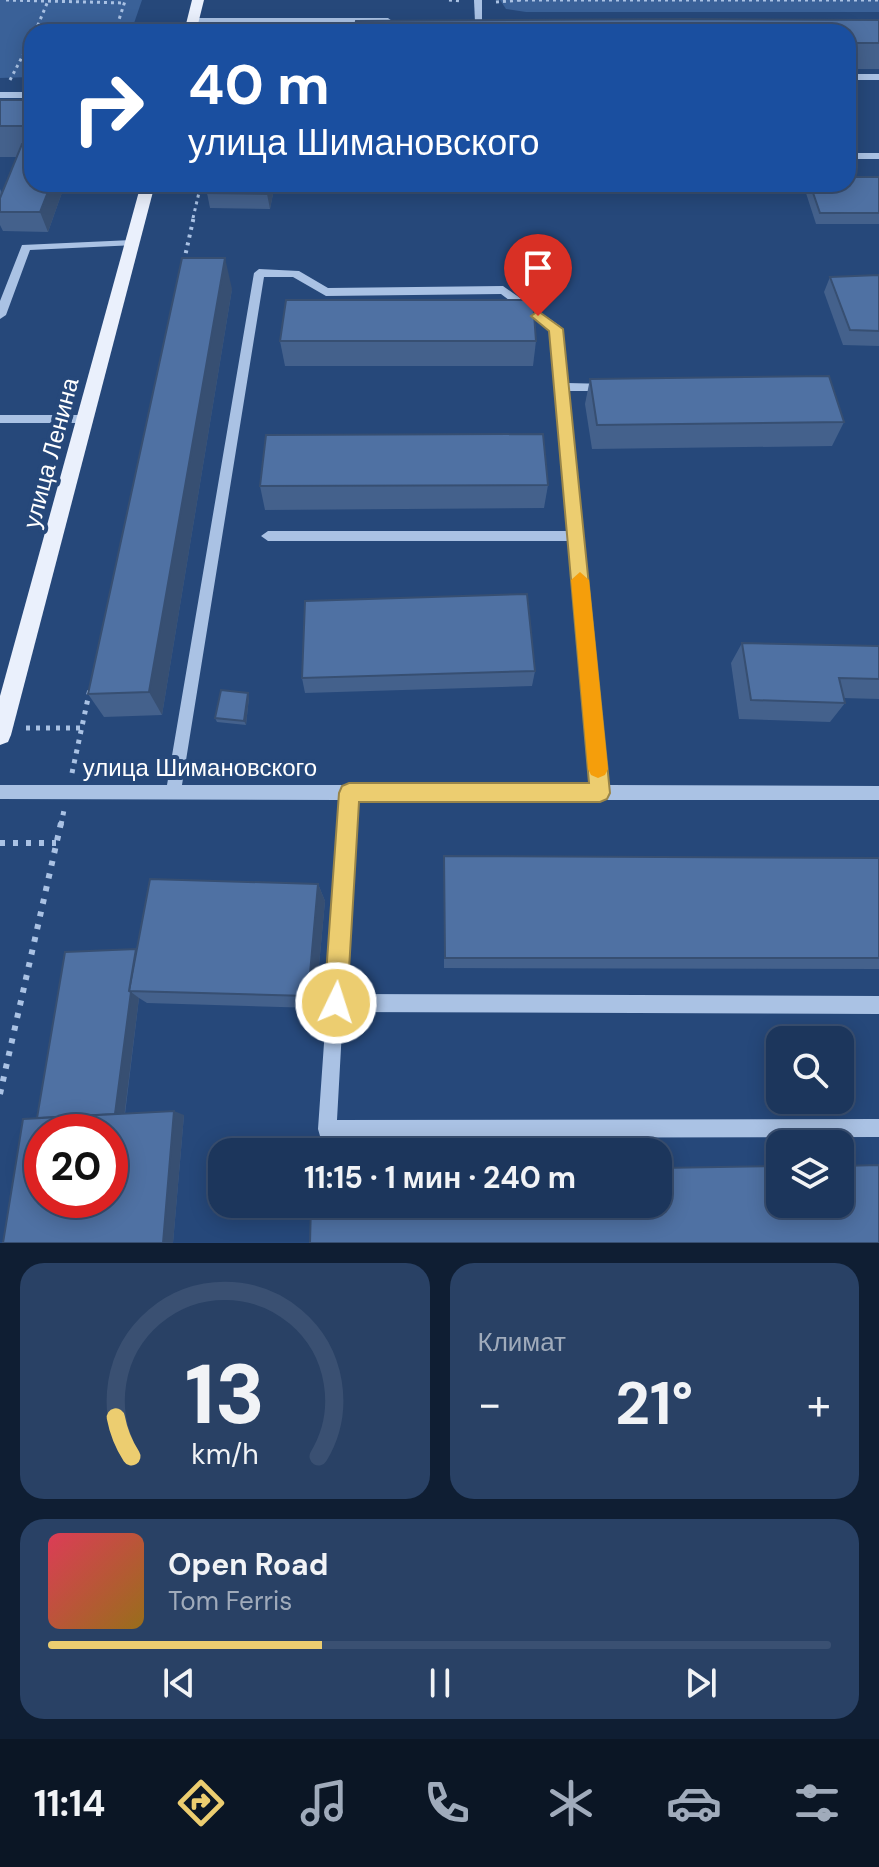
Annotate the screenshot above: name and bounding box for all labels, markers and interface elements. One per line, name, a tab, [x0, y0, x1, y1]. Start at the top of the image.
text: 40 m	[188, 48, 330, 121]
icon: right	[56, 56, 160, 160]
text: улица Шимановского	[188, 119, 540, 166]
pin	[504, 234, 572, 316]
icon: arrive	[516, 246, 560, 290]
street label: улица Ленина	[16, 374, 86, 532]
street label: улица Шимановского	[83, 752, 317, 783]
position arrow	[294, 961, 378, 1045]
map controls	[766, 1026, 854, 1218]
button: search	[766, 1026, 854, 1114]
speed limit sign: 20	[24, 1114, 128, 1218]
button: layers	[766, 1130, 854, 1218]
text: 11:15 · 1 мин · 240 m	[304, 1158, 576, 1197]
text: Климат	[478, 1325, 566, 1359]
text: 13	[185, 1340, 265, 1449]
text: 21°	[615, 1364, 693, 1443]
text: −	[478, 1375, 502, 1433]
text: +	[807, 1375, 831, 1433]
text: km/h	[191, 1436, 259, 1473]
text: Open Road	[168, 1545, 328, 1584]
text: Tom Ferris	[168, 1584, 292, 1618]
icon: previous	[157, 1661, 201, 1705]
icon: pause	[418, 1661, 462, 1705]
icon: next	[679, 1661, 723, 1705]
icon: directions	[173, 1775, 229, 1831]
icon: music	[296, 1775, 352, 1831]
icon: phone	[419, 1775, 475, 1831]
icon: climate	[543, 1775, 599, 1831]
icon: car	[666, 1775, 722, 1831]
icon: filters	[789, 1775, 845, 1831]
text: 11:14	[34, 1780, 106, 1827]

